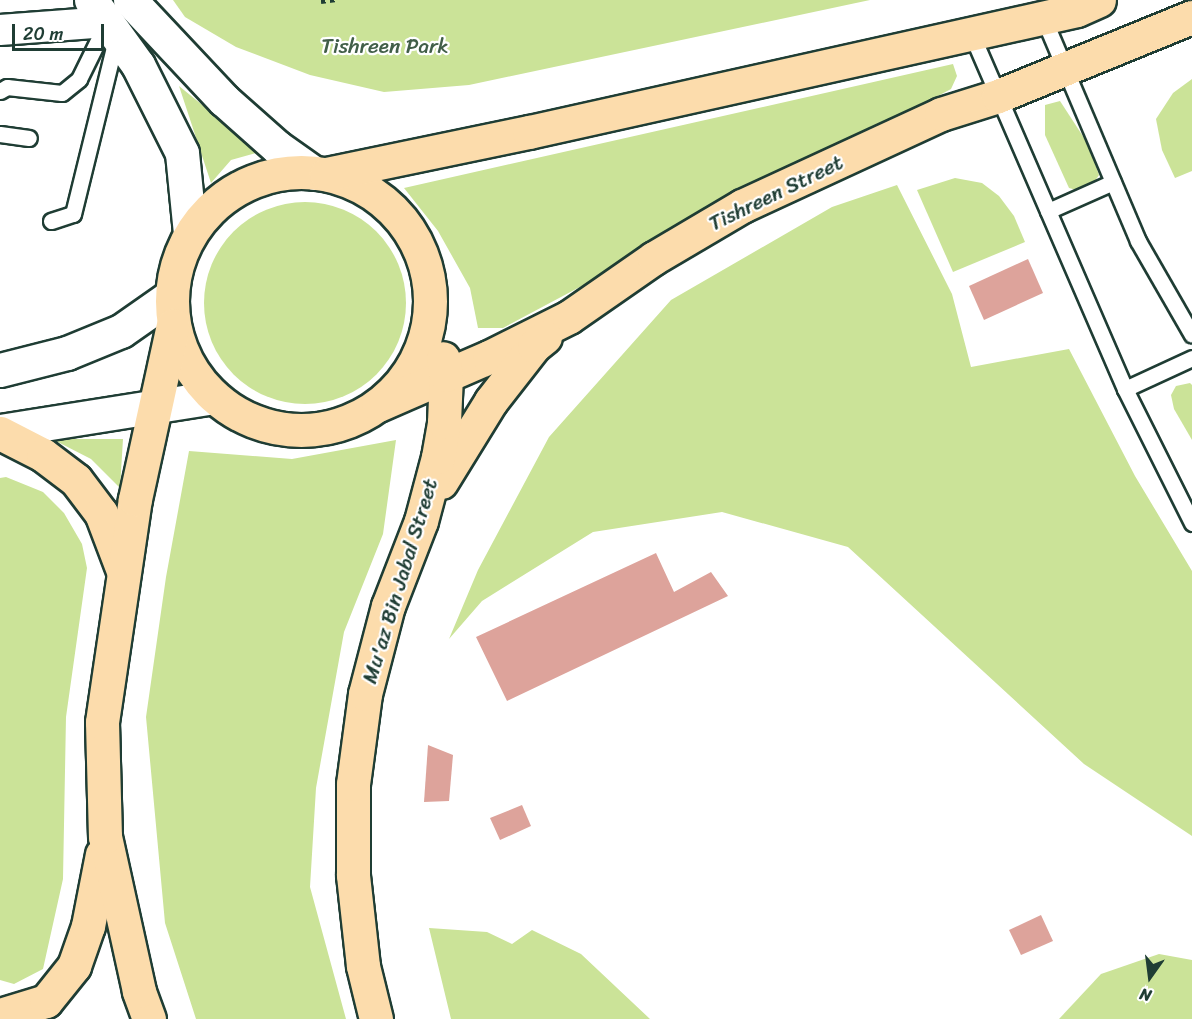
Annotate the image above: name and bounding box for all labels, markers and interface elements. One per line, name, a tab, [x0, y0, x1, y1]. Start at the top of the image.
scale bar	[15, 12, 106, 50]
text: 20 m	[23, 18, 63, 50]
park label: Tishreen Park	[321, 33, 449, 59]
street label: Tishreen Street	[705, 150, 847, 236]
street label: Mu'az Bin Jabal Street	[357, 475, 443, 687]
north arrow	[1120, 947, 1180, 1007]
text: N	[1137, 980, 1154, 1010]

